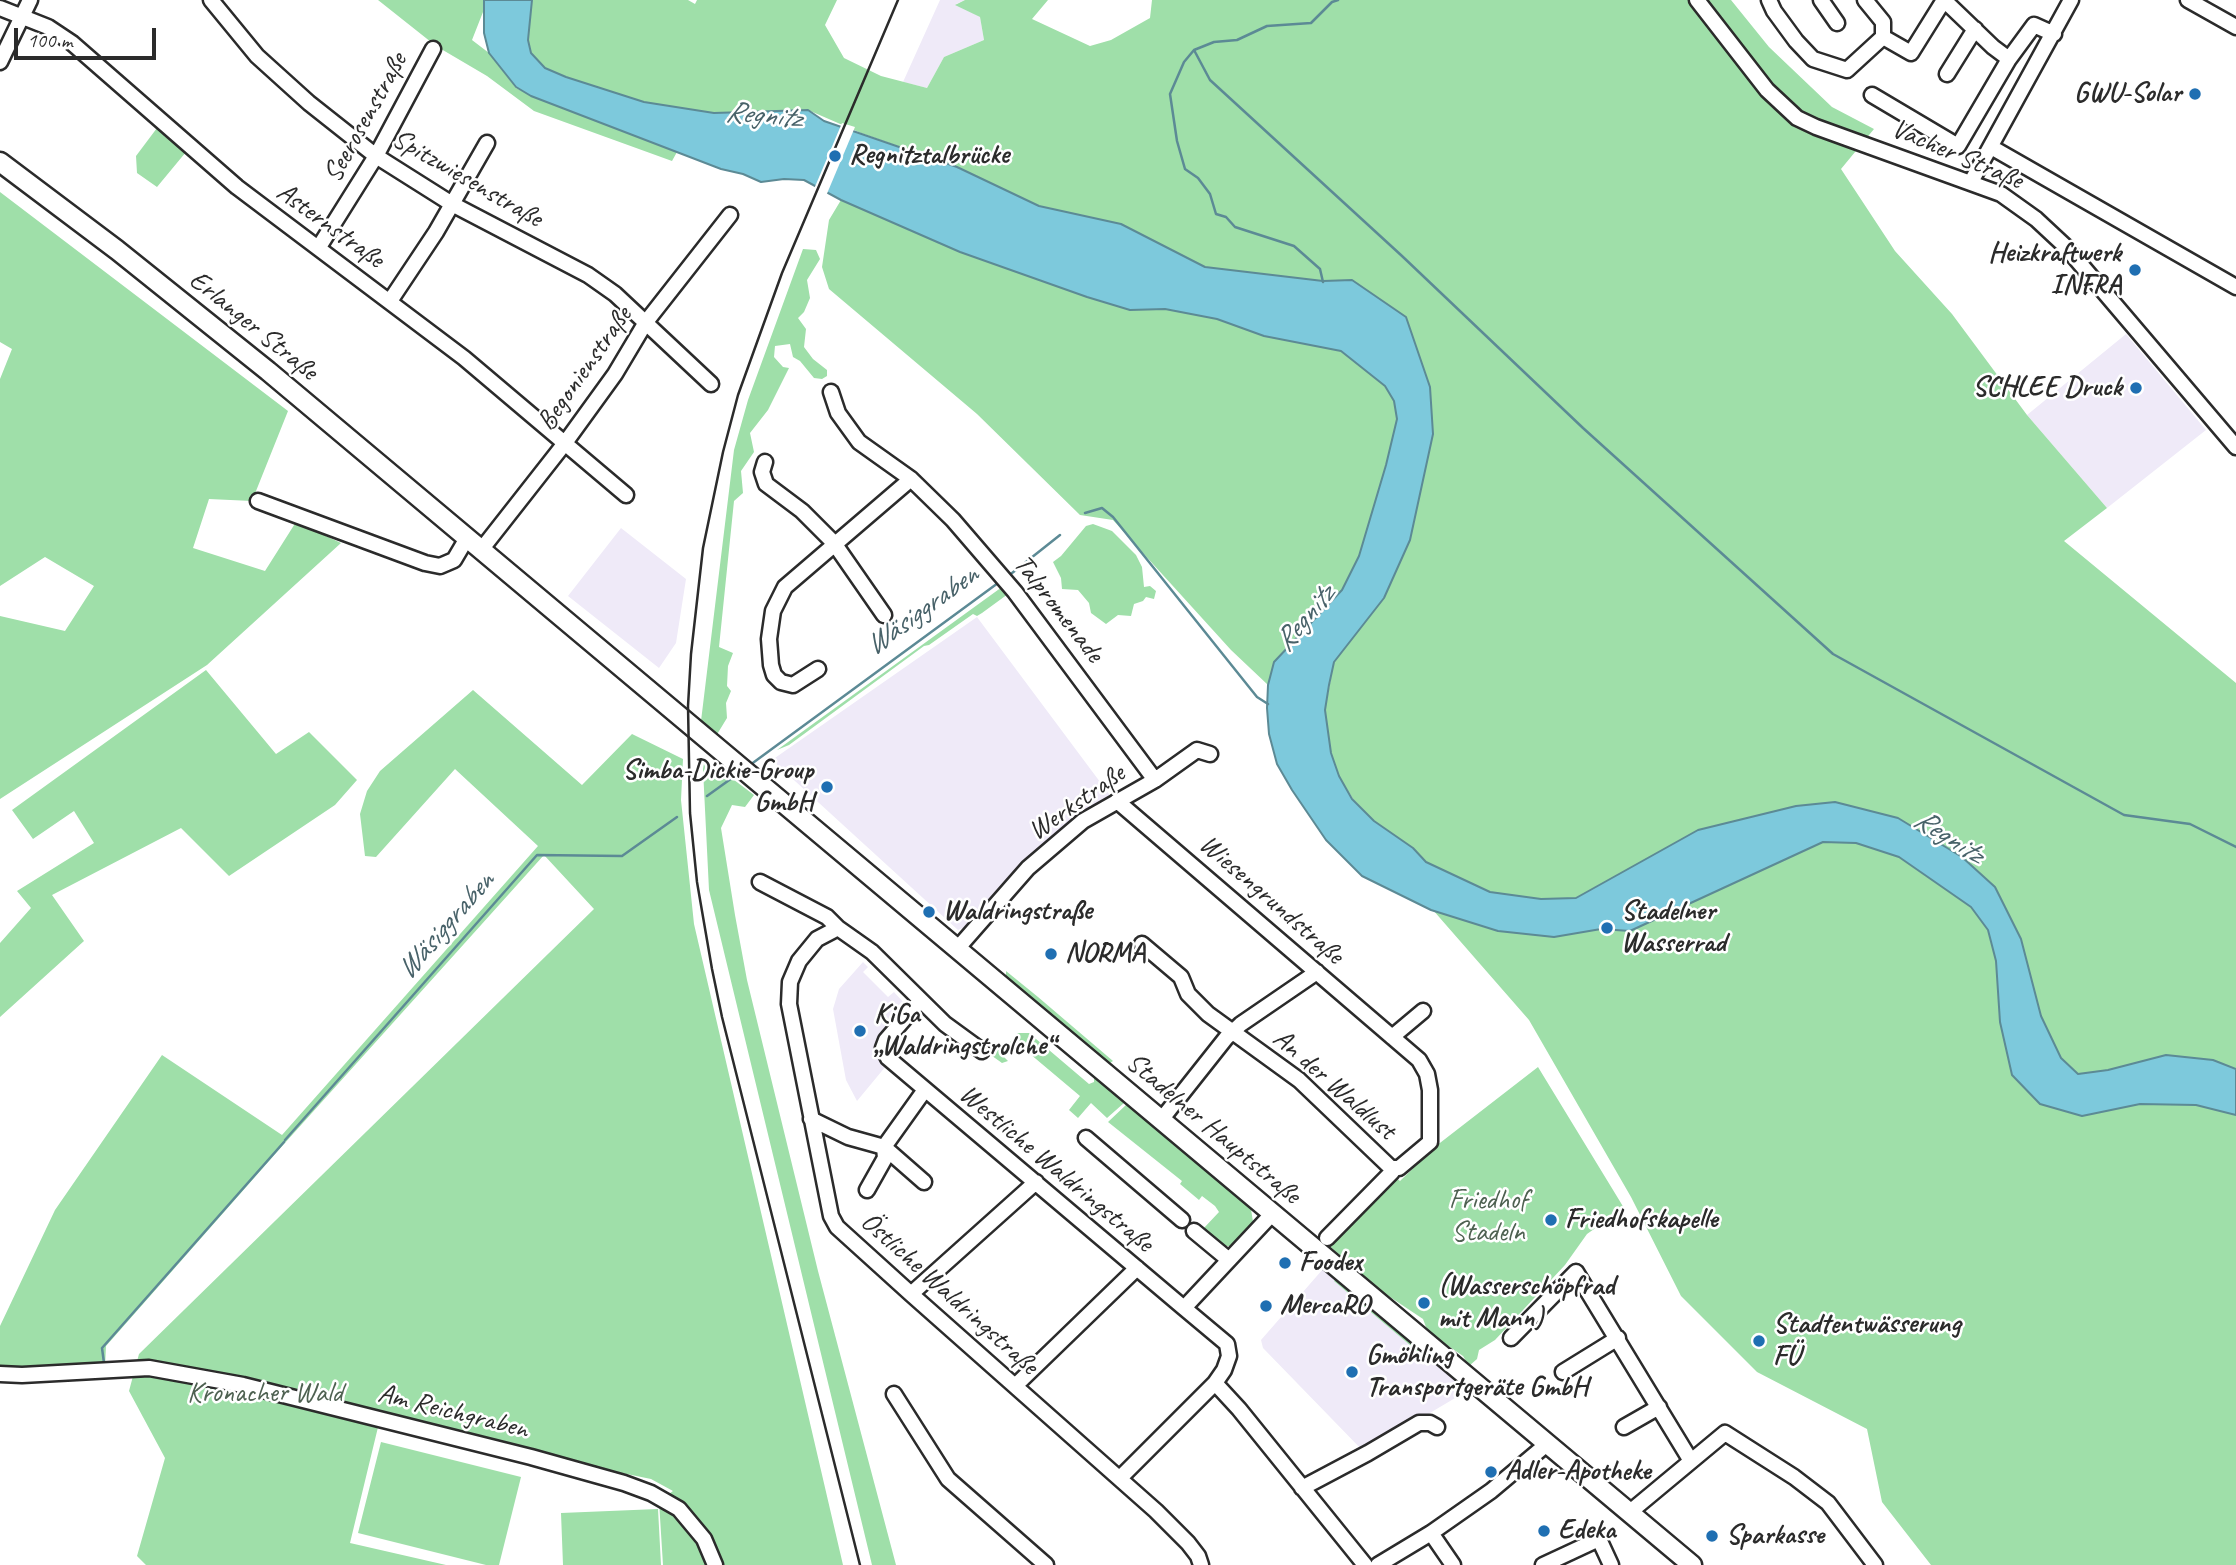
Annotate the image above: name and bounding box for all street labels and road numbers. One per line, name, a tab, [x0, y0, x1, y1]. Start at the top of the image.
street label: Seerosenstraße	[317, 47, 415, 189]
street label: Vacher Straße	[1886, 112, 2028, 198]
street label: Spitzwiesenstraße	[386, 122, 548, 236]
street label: Asternstraße	[270, 176, 390, 276]
street label: Erlanger Straße	[182, 264, 324, 388]
street label: Begonienstraße	[530, 301, 640, 437]
street label: Talpromenade	[1006, 548, 1110, 670]
street label: Werkstraße	[1022, 758, 1132, 848]
street label: Wiesengrundstraße	[1192, 828, 1350, 972]
street label: An der Waldlust	[1266, 1022, 1402, 1148]
street label: Stadelner Hauptstraße	[1119, 1046, 1307, 1212]
street label: Westliche Waldringstraße	[952, 1078, 1160, 1260]
street label: Östliche Waldringstraße	[853, 1205, 1045, 1383]
street label: Am Reichgraben	[374, 1377, 532, 1447]

